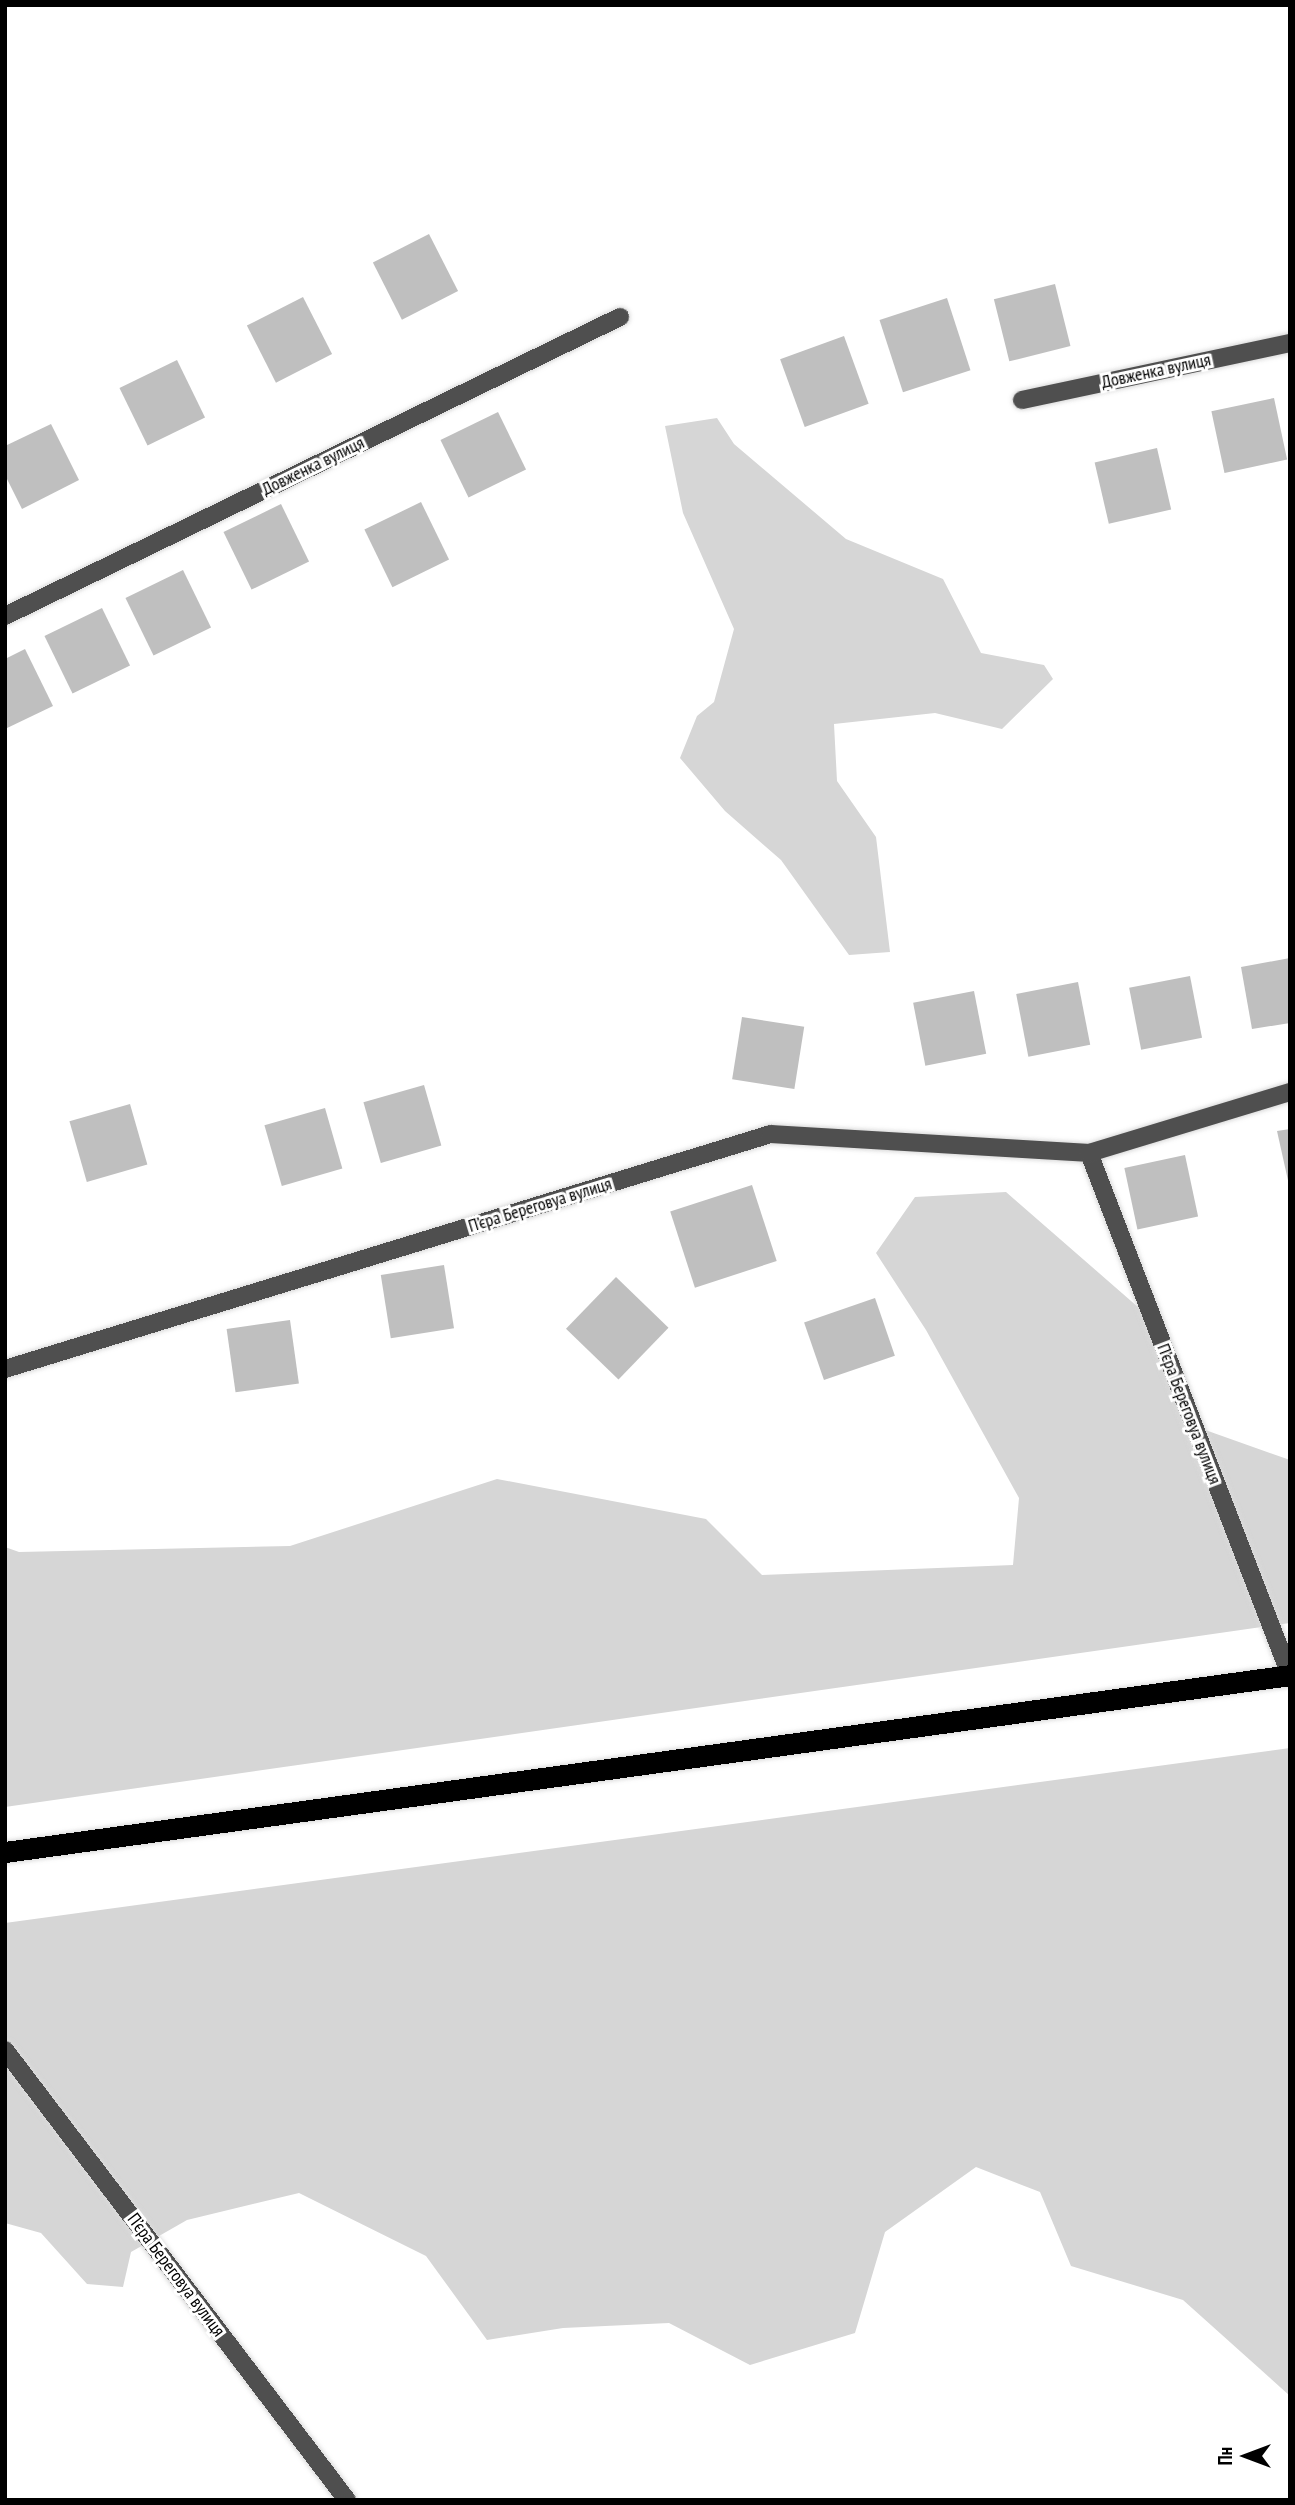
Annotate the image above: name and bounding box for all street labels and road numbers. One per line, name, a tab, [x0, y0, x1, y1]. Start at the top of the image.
street label: Довженка вулиця	[1099, 349, 1213, 393]
street label: Довженка вулиця	[258, 432, 368, 500]
street label: П’єра Береговуа вулиця	[466, 1173, 614, 1237]
street label: П’єра Береговуа вулиця	[1152, 1341, 1226, 1487]
street label: П’єра Береговуа вулиця	[123, 2209, 229, 2341]

